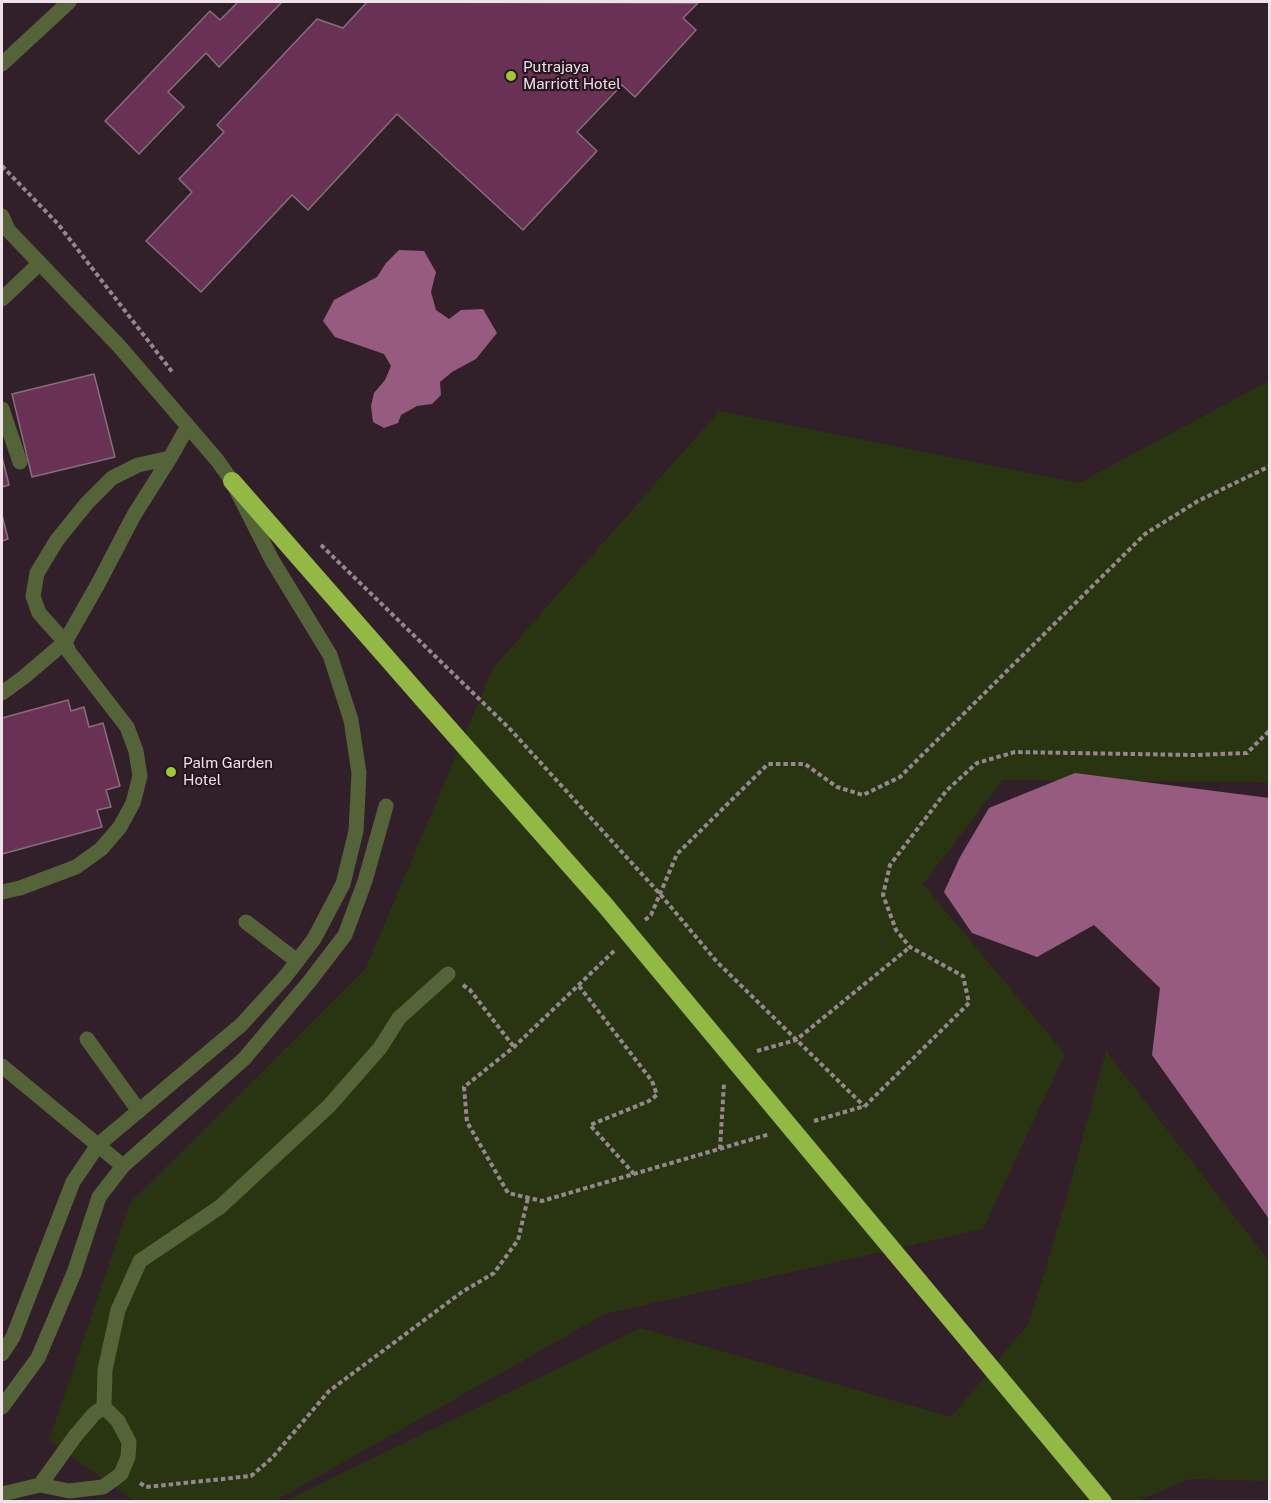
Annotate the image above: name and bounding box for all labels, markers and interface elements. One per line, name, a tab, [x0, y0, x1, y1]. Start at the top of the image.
place label: Putrajaya Marriott Hotel	[523, 58, 621, 93]
marker: Putrajaya Marriott Hotel	[504, 69, 518, 83]
place label: Palm Garden Hotel	[183, 754, 273, 789]
marker: Palm Garden Hotel	[164, 765, 178, 779]

